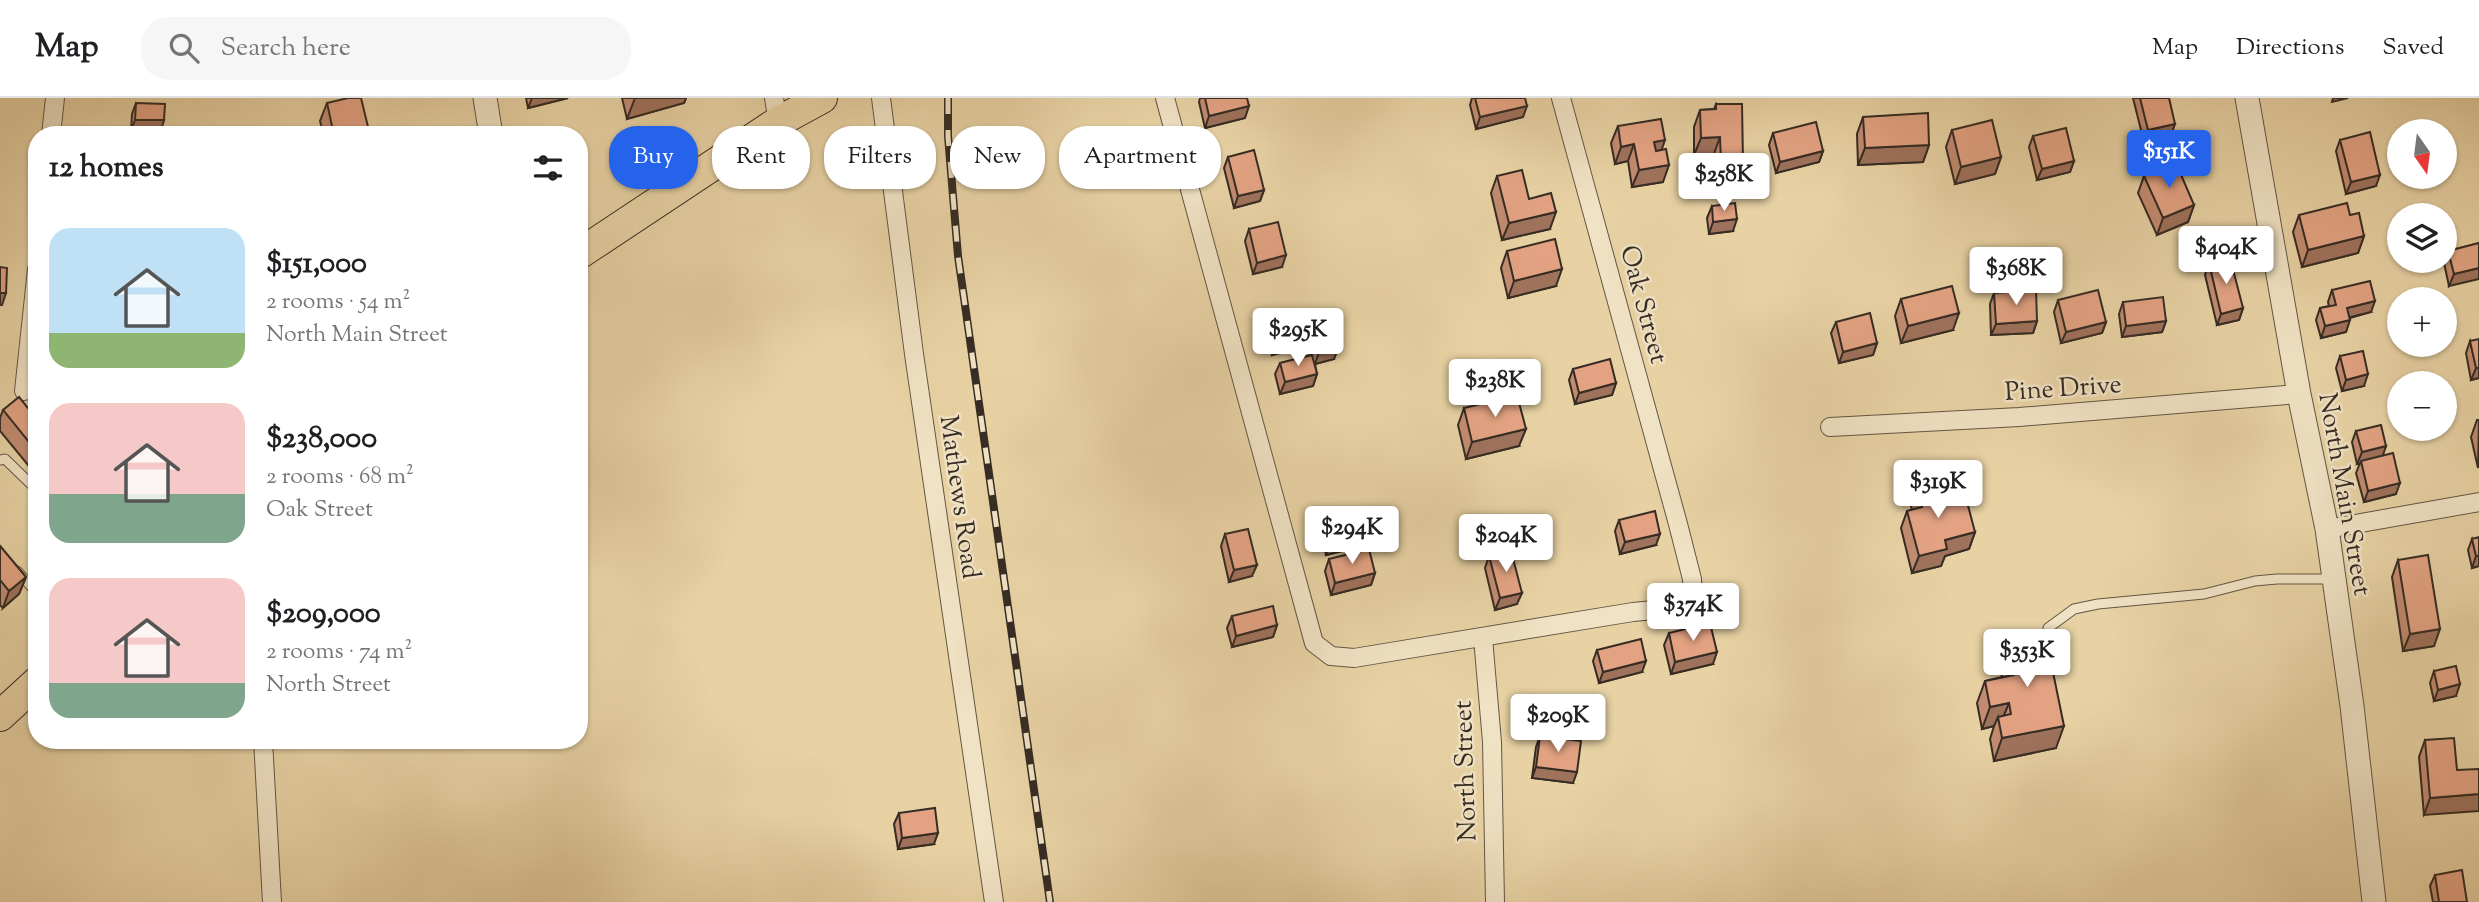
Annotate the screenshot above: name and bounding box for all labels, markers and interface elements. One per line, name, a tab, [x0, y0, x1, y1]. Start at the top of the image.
search box	[141, 17, 631, 80]
text: Map	[35, 24, 99, 72]
icon: search	[165, 29, 203, 67]
text: Search here	[221, 30, 351, 67]
text: Map	[2152, 31, 2198, 65]
text: Directions	[2236, 31, 2344, 65]
text: Saved	[2382, 31, 2444, 65]
north arrow	[2387, 119, 2457, 189]
map controls	[2387, 119, 2457, 441]
chip: Buy	[609, 126, 698, 189]
chip: Rent	[712, 126, 810, 189]
chip: Filters	[824, 126, 936, 189]
chip: New	[950, 126, 1045, 189]
chip: Apartment	[1059, 126, 1221, 189]
pin: $151K	[2120, 130, 2218, 190]
text: $151K	[2143, 136, 2195, 169]
text: 12 homes	[49, 147, 164, 190]
icon: filters	[529, 149, 567, 187]
pin: $258K	[1675, 153, 1773, 213]
text: $258K	[1694, 159, 1754, 192]
button: layers	[2387, 203, 2457, 273]
pin: $404K	[2177, 226, 2275, 286]
text: $404K	[2195, 232, 2257, 265]
street label: Oak Street	[1609, 241, 1676, 368]
text: $151,000	[266, 243, 367, 286]
pin: $368K	[1967, 248, 2065, 307]
text: $368K	[1986, 253, 2046, 286]
icon: home	[105, 256, 189, 340]
text: 2 rooms · 54 m²	[266, 286, 410, 319]
button: +	[2387, 287, 2457, 357]
pin: $295K	[1249, 308, 1347, 368]
text: $295K	[1269, 314, 1327, 347]
text: North Main Street	[266, 319, 448, 352]
pin: $238K	[1446, 360, 1544, 419]
text: $238K	[1465, 365, 1525, 398]
street label: Pine Drive	[2004, 367, 2123, 412]
button: −	[2387, 371, 2457, 441]
street label: North Main Street	[2307, 390, 2380, 599]
street label: Mathews Road	[929, 413, 988, 582]
text: $238,000	[266, 418, 377, 461]
icon: home	[105, 431, 189, 515]
pin: $319K	[1889, 460, 1987, 520]
text: 2 rooms · 68 m²	[266, 461, 414, 494]
text: $319K	[1910, 466, 1966, 499]
text: Oak Street	[266, 494, 373, 527]
pin: $294K	[1303, 506, 1401, 566]
text: $294K	[1321, 512, 1383, 545]
pin: $204K	[1457, 514, 1555, 574]
text: $204K	[1475, 520, 1537, 553]
pin: $374K	[1644, 584, 1742, 643]
text: $374K	[1663, 589, 1723, 622]
text: $209,000	[266, 593, 381, 636]
icon: home	[105, 606, 189, 690]
pin: $353K	[1978, 630, 2076, 689]
text: $353K	[1999, 635, 2055, 668]
text: 2 rooms · 74 m²	[266, 636, 412, 669]
text: North Street	[266, 669, 391, 702]
pin: $209K	[1509, 694, 1607, 754]
street label: North Street	[1446, 700, 1487, 842]
text: $209K	[1526, 700, 1590, 733]

